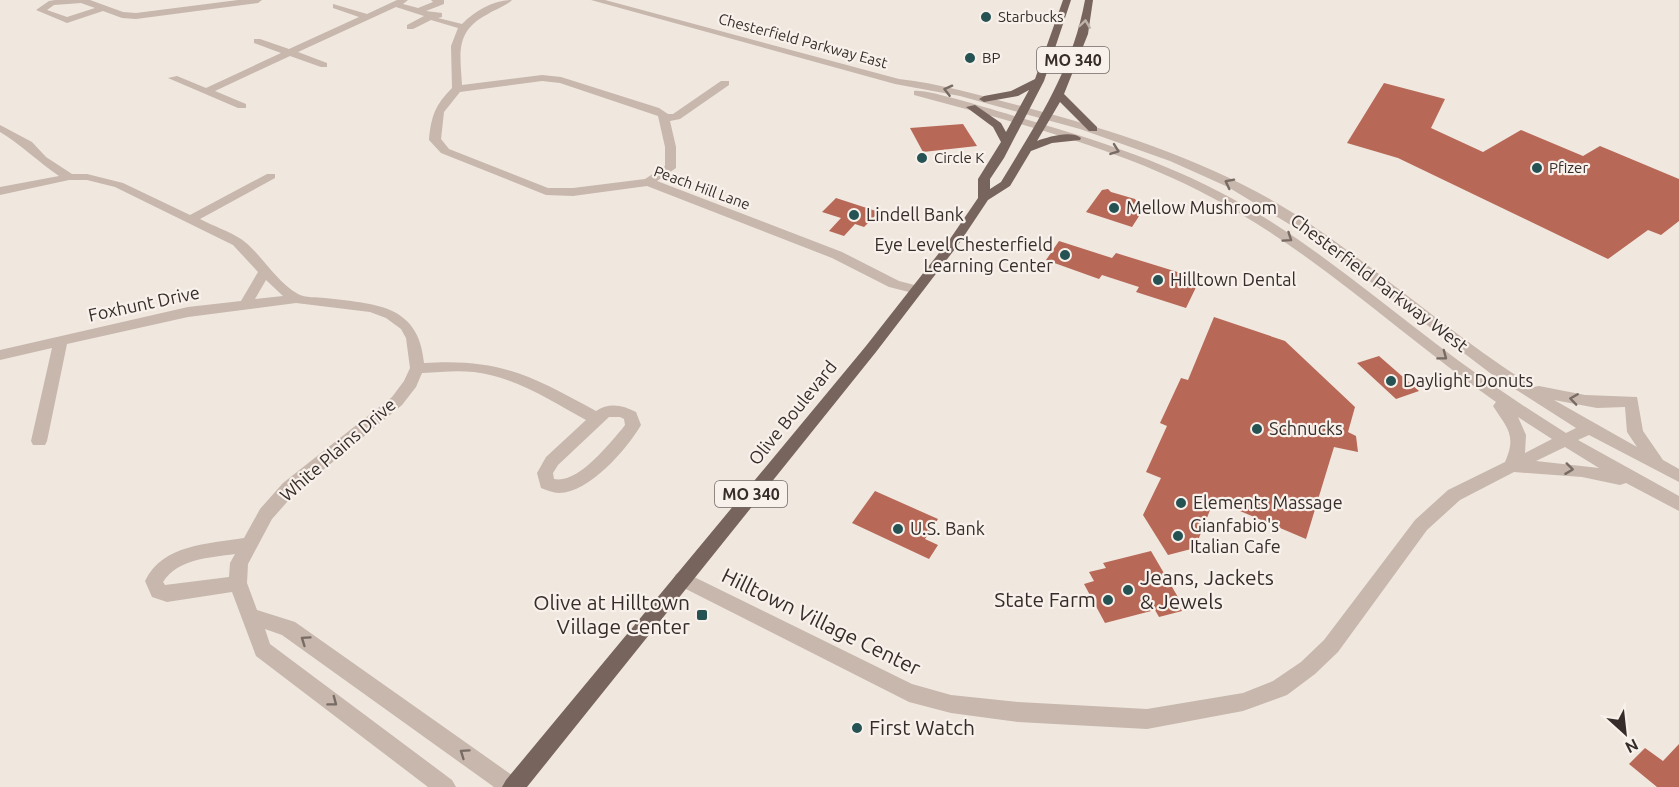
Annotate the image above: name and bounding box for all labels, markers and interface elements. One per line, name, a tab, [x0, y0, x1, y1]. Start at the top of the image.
place label: Starbucks	[998, 8, 1064, 25]
street label: Chesterfield Parkway East	[717, 10, 890, 71]
marker: Starbucks	[979, 10, 993, 24]
one-way arrow	[1078, 19, 1090, 29]
road number: MO 340	[1037, 47, 1109, 73]
place label: BP	[982, 49, 1001, 66]
marker: BP	[963, 51, 977, 65]
one-way arrow	[943, 85, 953, 98]
one-way arrow	[1109, 143, 1119, 156]
place label: Circle K	[934, 149, 984, 166]
marker: Circle K	[915, 151, 929, 165]
place label: Pfizer	[1549, 159, 1588, 176]
marker: Pfizer	[1530, 161, 1544, 175]
street label: Peach Hill Lane	[652, 162, 753, 213]
one-way arrow	[1224, 179, 1235, 191]
place label: Mellow Mushroom	[1126, 197, 1277, 217]
marker: Mellow Mushroom	[1107, 201, 1121, 215]
place label: Lindell Bank	[866, 204, 964, 224]
marker: Lindell Bank	[847, 208, 861, 222]
street label: Chesterfield Parkway West	[1287, 209, 1472, 355]
one-way arrow	[1281, 231, 1292, 242]
place label: Eye Level Chesterfield Learning Center	[875, 234, 1053, 275]
marker: Eye Level Chesterfield Learning Center	[1058, 248, 1072, 262]
place label: Hilltown Dental	[1170, 269, 1296, 289]
marker: Hilltown Dental	[1151, 273, 1165, 287]
street label: Foxhunt Drive	[86, 281, 201, 325]
one-way arrow	[1437, 349, 1448, 360]
street label: Olive Boulevard	[744, 356, 840, 468]
place label: Daylight Donuts	[1403, 370, 1533, 390]
marker: Daylight Donuts	[1384, 374, 1398, 388]
one-way arrow	[1569, 393, 1578, 405]
street label: White Plains Drive	[276, 394, 399, 505]
place label: Schnucks	[1269, 418, 1343, 438]
marker: Schnucks	[1250, 422, 1264, 436]
one-way arrow	[1565, 462, 1574, 475]
road number: MO 340	[715, 481, 787, 507]
place label: Elements Massage	[1193, 492, 1343, 512]
marker: Elements Massage	[1174, 496, 1188, 510]
place label: Gianfabio's Italian Cafe	[1190, 515, 1281, 556]
place label: U.S. Bank	[910, 518, 985, 538]
marker: U.S. Bank	[891, 522, 905, 536]
marker: Gianfabio's Italian Cafe	[1171, 529, 1185, 543]
street label: Hilltown Village Center	[718, 563, 925, 680]
place label: Jeans, Jackets & Jewels	[1140, 565, 1274, 613]
marker: Jeans, Jackets & Jewels	[1121, 583, 1135, 597]
place label: State Farm	[994, 587, 1096, 611]
place label: Olive at Hilltown Village Center	[533, 590, 690, 638]
marker: State Farm	[1101, 593, 1115, 607]
marker: Olive at Hilltown Village Center	[695, 608, 709, 622]
one-way arrow	[301, 636, 312, 647]
one-way arrow	[326, 695, 337, 706]
north arrow	[1595, 703, 1655, 763]
place label: First Watch	[869, 715, 975, 739]
marker: First Watch	[850, 721, 864, 735]
text: N	[1622, 736, 1641, 757]
one-way arrow	[460, 749, 471, 760]

